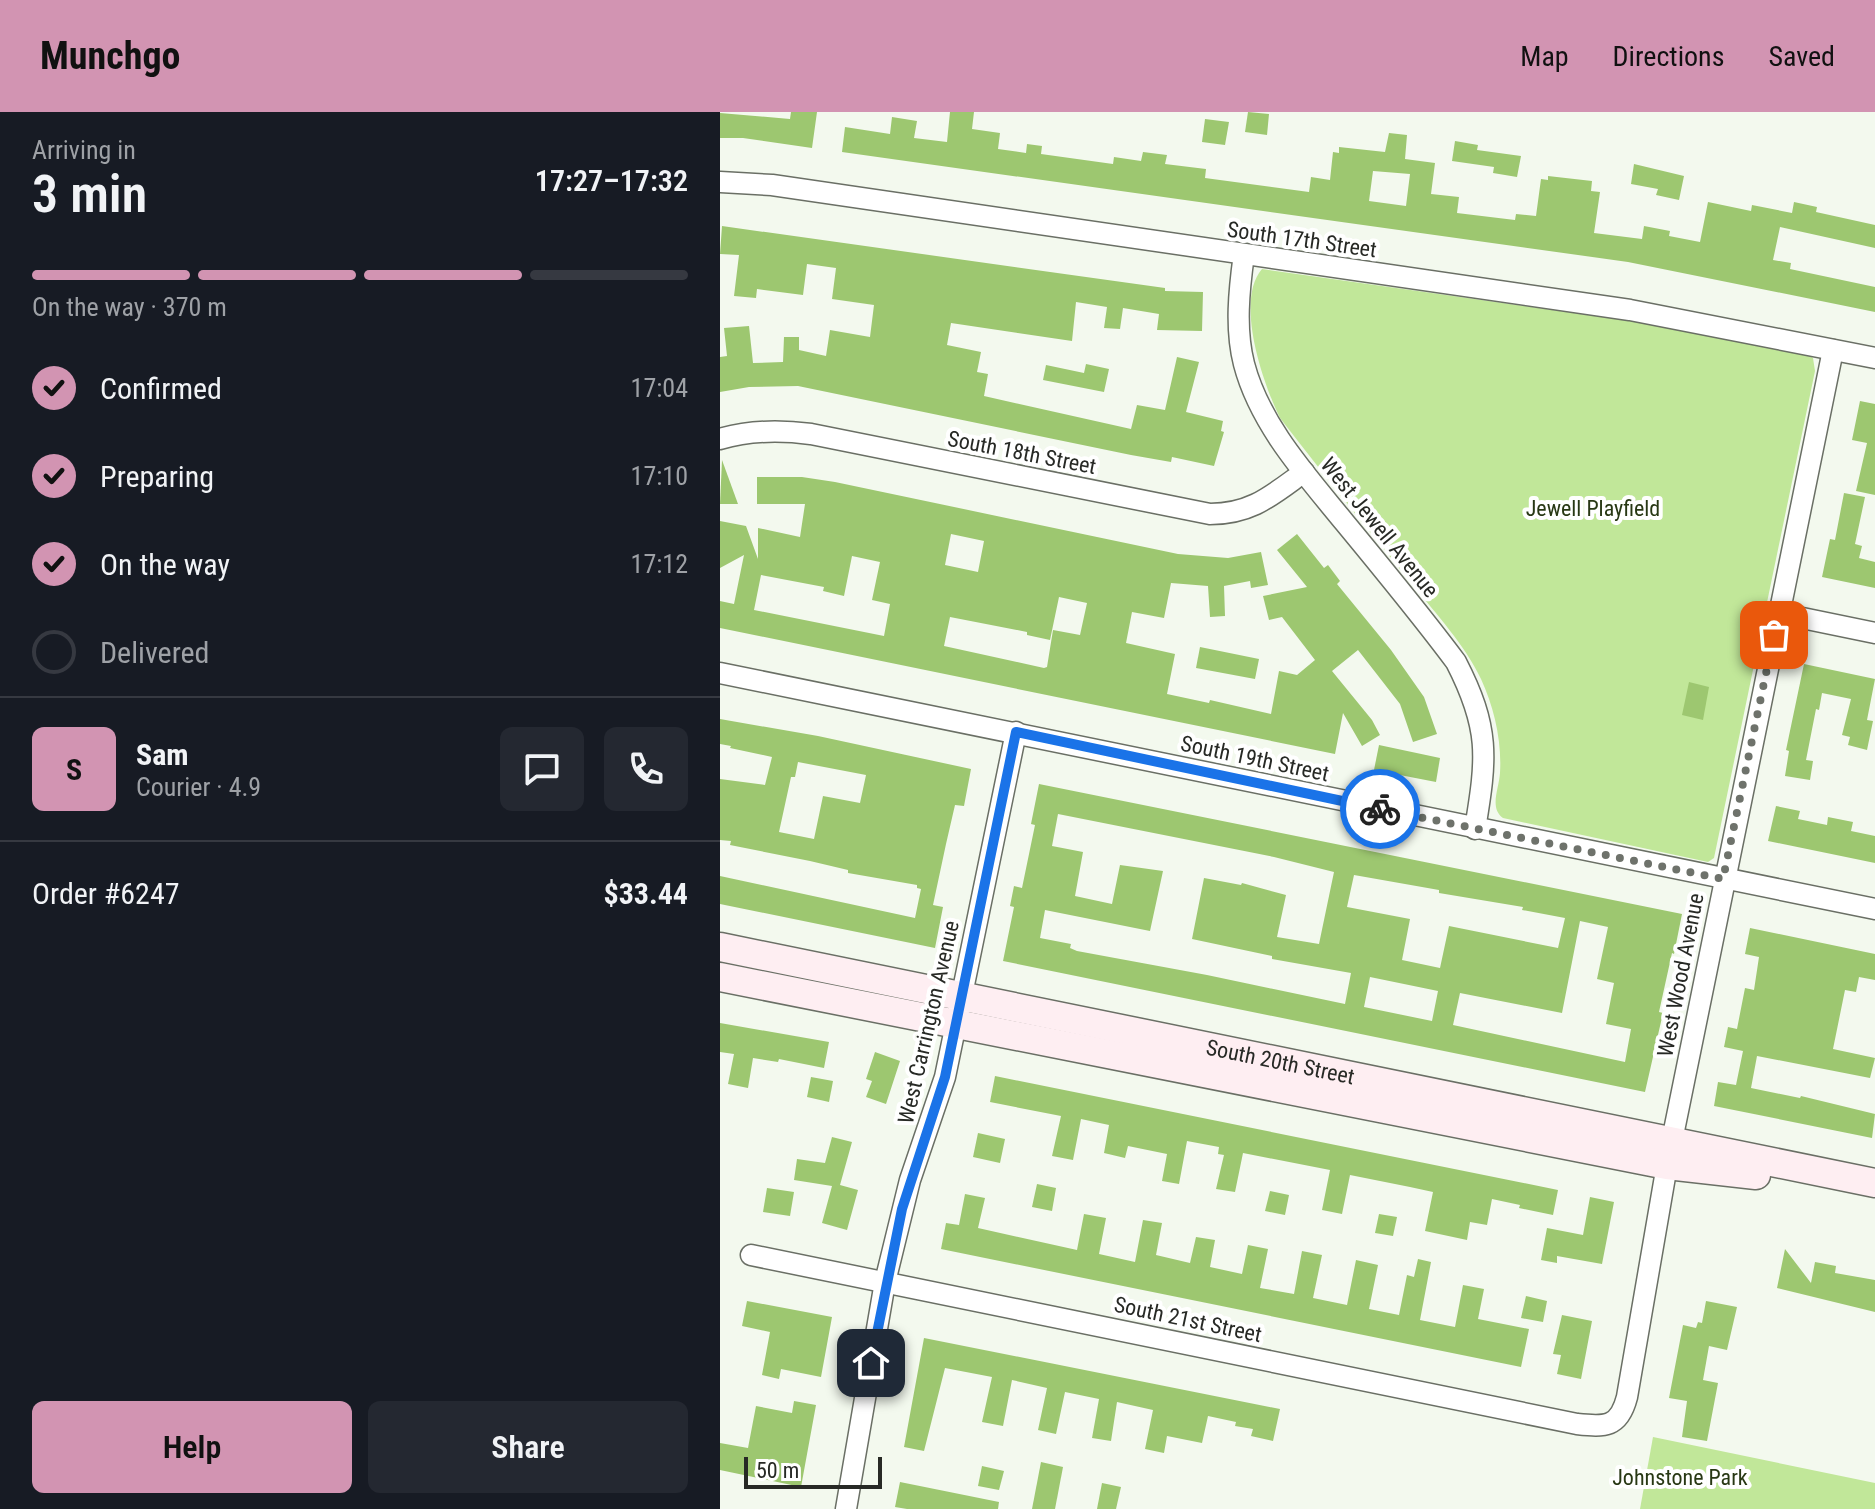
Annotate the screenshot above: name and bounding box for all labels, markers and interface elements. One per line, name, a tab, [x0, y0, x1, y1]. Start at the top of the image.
text: Munchgo	[40, 34, 180, 78]
text: Map	[1520, 40, 1569, 73]
text: Directions	[1613, 40, 1724, 73]
text: Saved	[1768, 40, 1835, 73]
text: Arriving in	[32, 135, 136, 165]
text: 17:27–17:32	[535, 163, 688, 198]
text: 3 min	[32, 164, 147, 225]
street label: South 17th Street	[1226, 217, 1378, 262]
text: On the way · 370 m	[32, 292, 227, 322]
icon: check	[32, 366, 76, 410]
text: Confirmed	[100, 371, 222, 406]
text: 17:04	[631, 373, 688, 403]
street label: South 18th Street	[946, 426, 1098, 479]
street label: West Jewell Avenue	[1316, 452, 1444, 602]
icon: check	[32, 454, 76, 498]
text: Preparing	[100, 459, 214, 494]
text: 17:10	[631, 461, 688, 491]
park label: Jewell Playfield	[1526, 496, 1660, 521]
icon: check	[32, 542, 76, 586]
text: On the way	[100, 547, 230, 582]
text: 17:12	[631, 549, 688, 579]
pin	[1740, 601, 1808, 669]
icon: bag	[1752, 613, 1796, 657]
text: Delivered	[100, 635, 209, 670]
button: chat	[500, 727, 584, 811]
button: phone	[604, 727, 688, 811]
street label: South 19th Street	[1179, 731, 1331, 786]
text: Sam	[136, 737, 189, 772]
text: S	[66, 752, 82, 787]
courier	[1340, 769, 1420, 849]
text: Courier · 4.9	[136, 772, 261, 802]
icon: bike	[1358, 787, 1402, 831]
text: Order #6247	[32, 876, 180, 911]
text: $33.44	[603, 876, 688, 911]
street label: West Wood Avenue	[1652, 891, 1709, 1059]
street label: West Carrington Avenue	[893, 918, 964, 1126]
street label: South 20th Street	[1204, 1035, 1357, 1089]
street label: South 21st Street	[1112, 1292, 1264, 1347]
pin	[837, 1329, 905, 1397]
icon: home	[849, 1341, 893, 1385]
button: Help	[32, 1401, 352, 1493]
button: Share	[368, 1401, 688, 1493]
scale bar	[744, 1453, 882, 1489]
text: 50 m	[756, 1458, 799, 1483]
park label: Johnstone Park	[1612, 1465, 1748, 1490]

